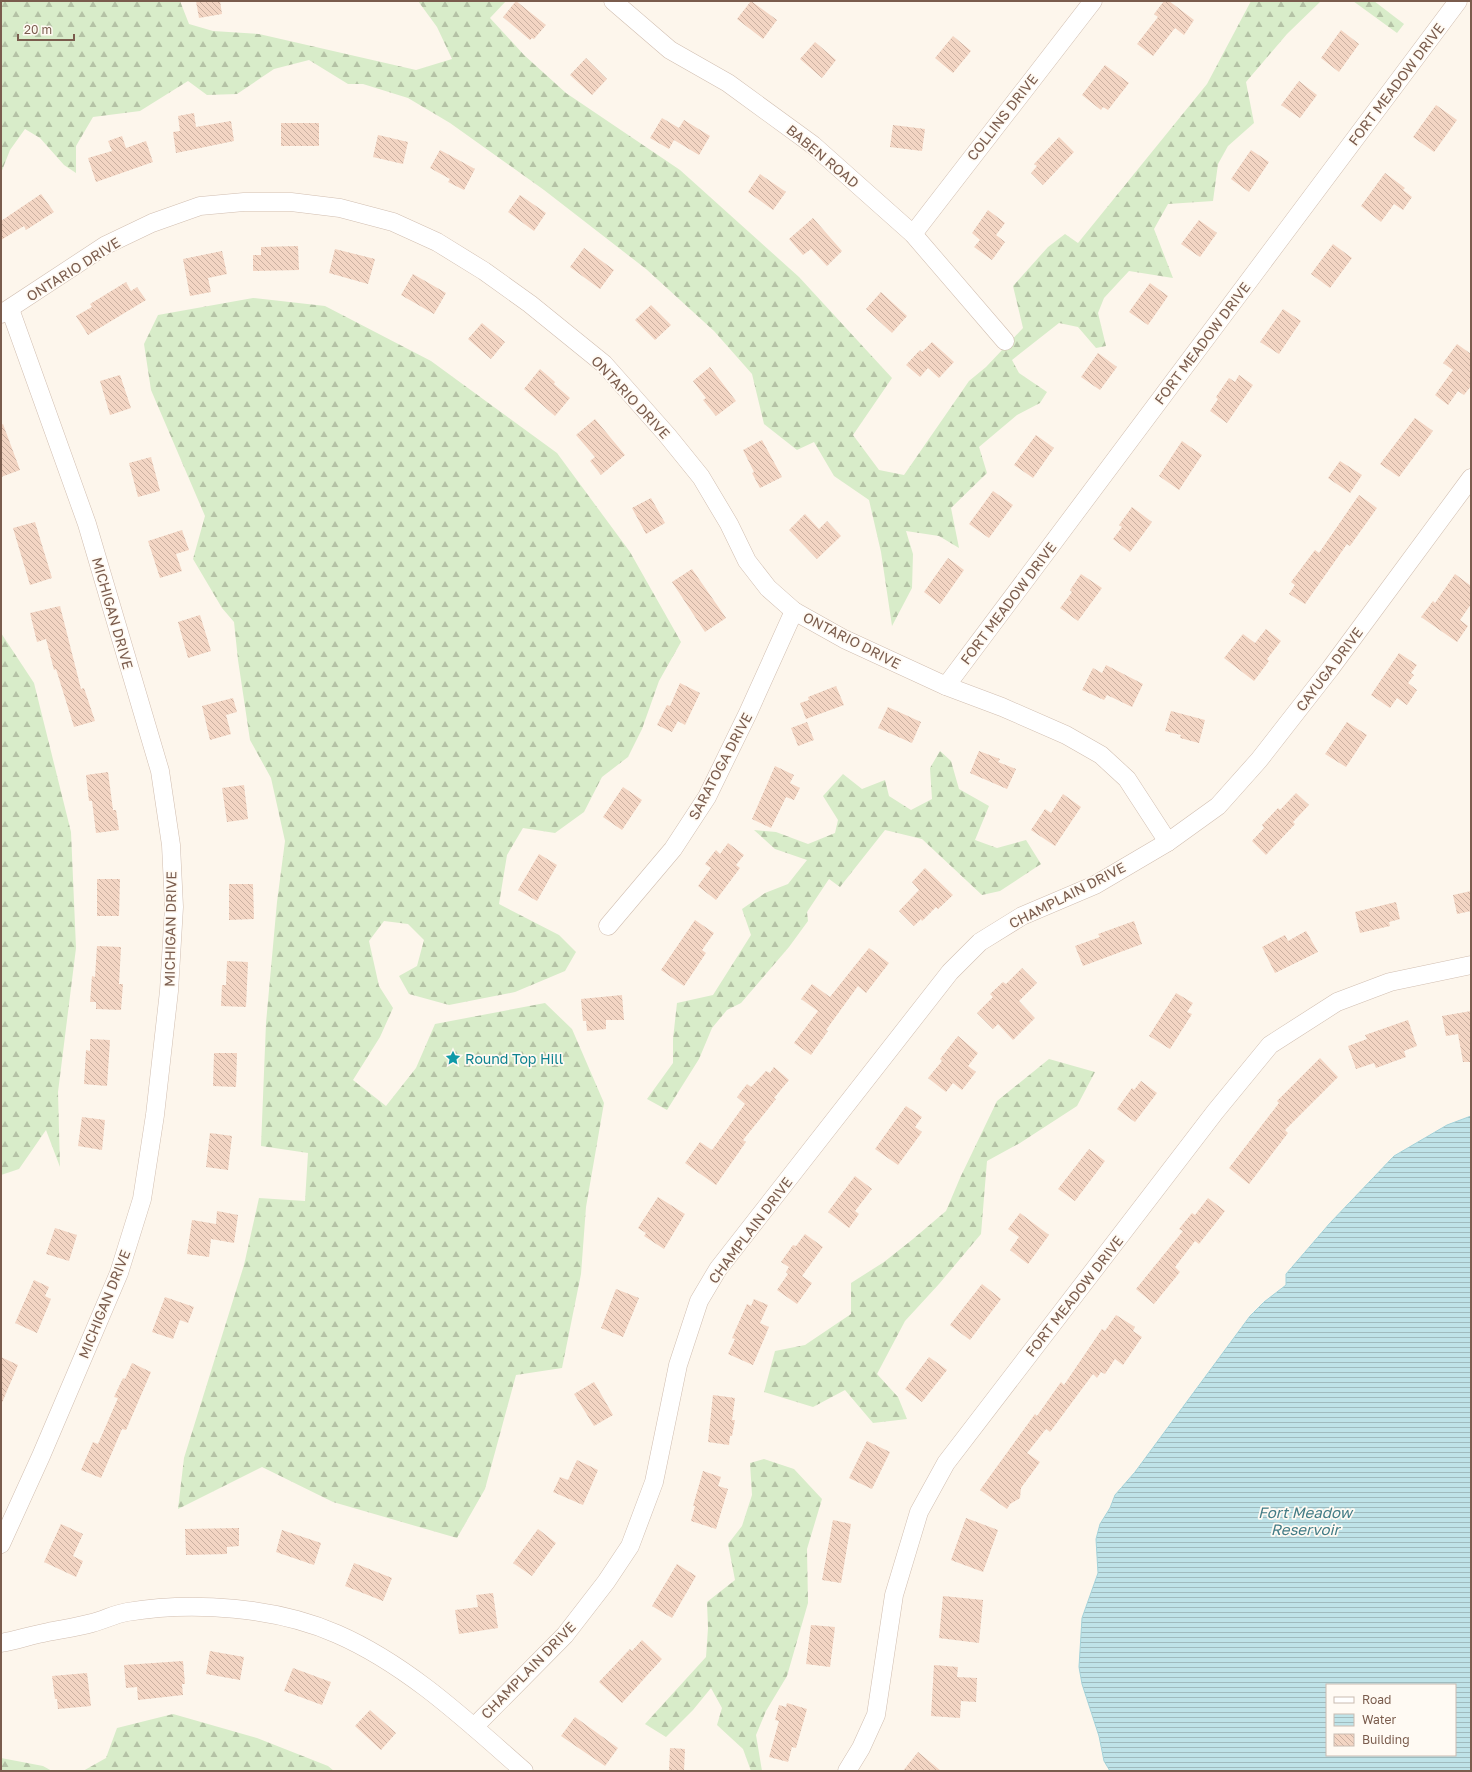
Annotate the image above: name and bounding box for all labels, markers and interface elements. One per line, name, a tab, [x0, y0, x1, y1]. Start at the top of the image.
scale bar	[18, 16, 74, 42]
street label: FORT MEADOW DRIVE	[1344, 19, 1448, 149]
text: 20 m	[24, 22, 52, 37]
street label: COLLINS DRIVE	[963, 70, 1041, 164]
street label: BABEN ROAD	[783, 121, 863, 191]
street label: ONTARIO DRIVE	[23, 233, 123, 305]
street label: FORT MEADOW DRIVE	[1150, 278, 1254, 408]
street label: ONTARIO DRIVE	[588, 352, 674, 442]
street label: FORT MEADOW DRIVE	[956, 538, 1060, 668]
street label: MICHIGAN DRIVE	[89, 555, 137, 671]
street label: ONTARIO DRIVE	[800, 608, 904, 672]
street label: CAYUGA DRIVE	[1292, 624, 1366, 714]
street label: SARATOGA DRIVE	[685, 710, 755, 822]
street label: CHAMPLAIN DRIVE	[1006, 858, 1128, 932]
street label: MICHIGAN DRIVE	[160, 871, 180, 987]
place icon: Round Top Hill	[444, 1049, 462, 1067]
place label: Round Top Hill	[465, 1050, 563, 1067]
street label: CHAMPLAIN DRIVE	[704, 1173, 796, 1287]
street label: FORT MEADOW DRIVE	[1022, 1232, 1126, 1360]
street label: MICHIGAN DRIVE	[74, 1247, 134, 1361]
water label: Fort Meadow Reservoir	[1258, 1503, 1354, 1538]
street label: CHAMPLAIN DRIVE	[477, 1618, 579, 1722]
legend	[1326, 1684, 1456, 1756]
text: Road	[1362, 1692, 1391, 1707]
text: Water	[1362, 1712, 1396, 1727]
text: Building	[1362, 1732, 1410, 1747]

